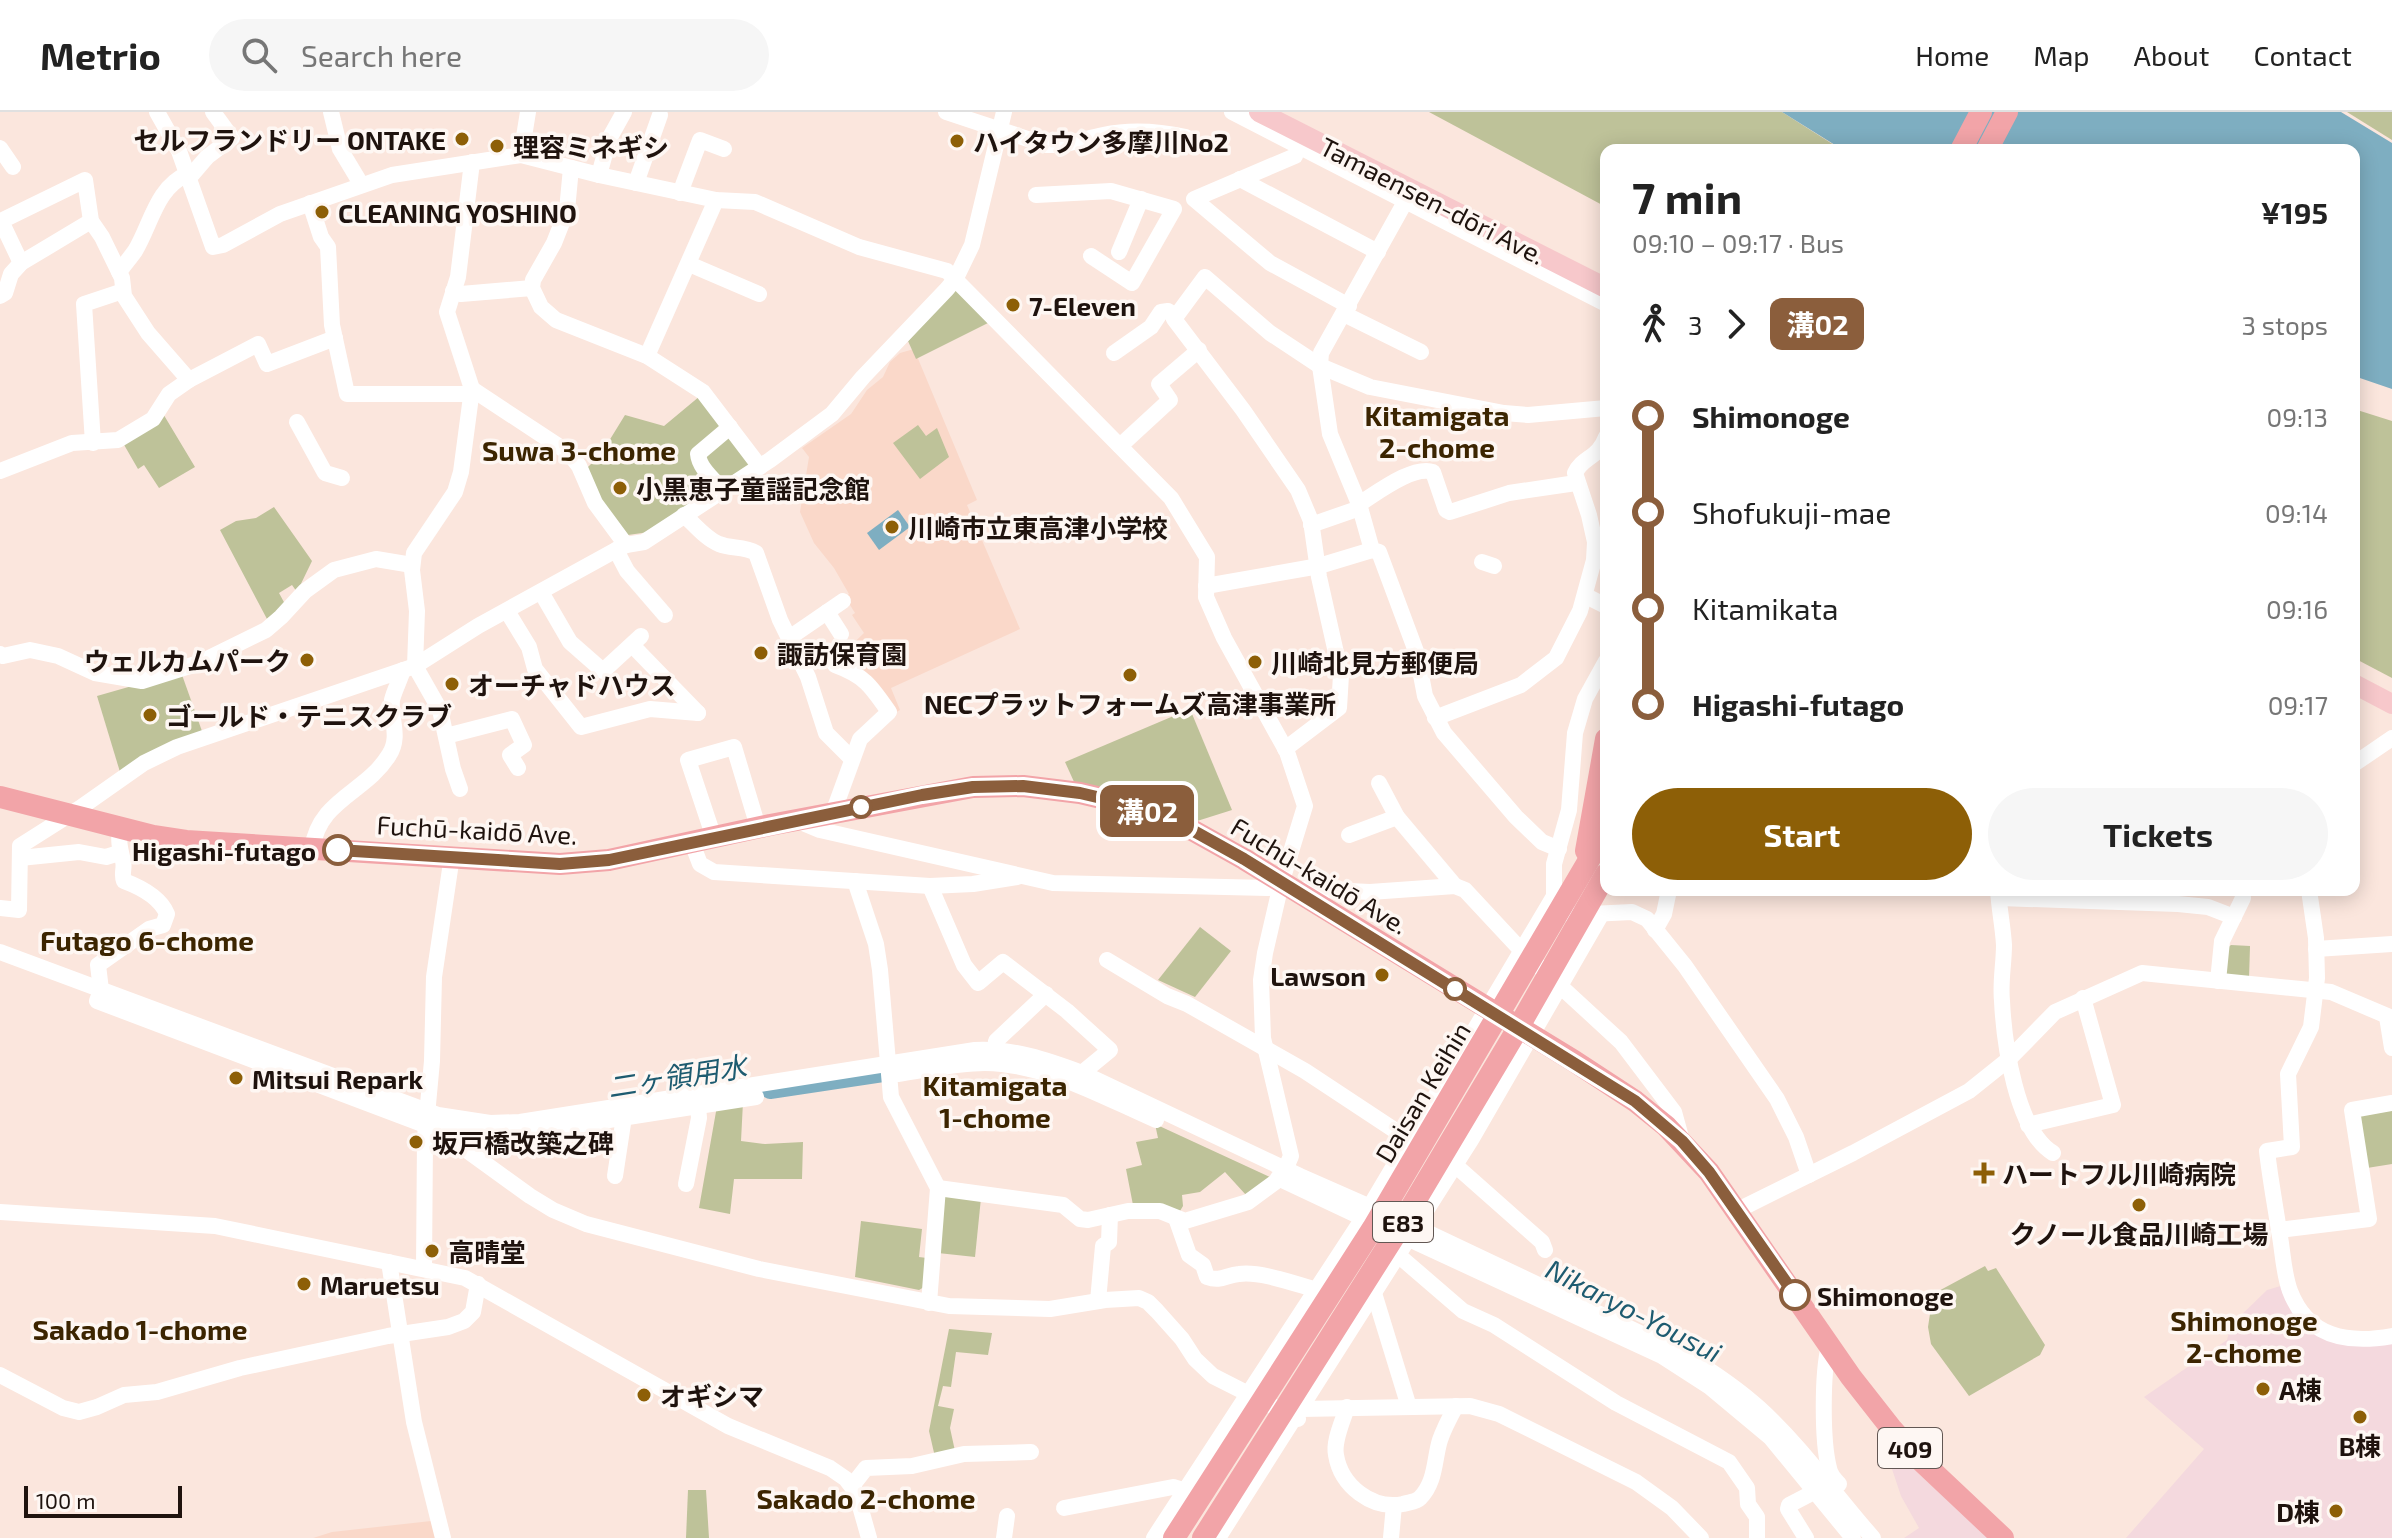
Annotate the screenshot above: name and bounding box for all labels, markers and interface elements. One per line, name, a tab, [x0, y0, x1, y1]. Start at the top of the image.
search box	[209, 19, 769, 91]
text: Metrio	[40, 32, 161, 78]
icon: search	[237, 33, 281, 77]
text: Search here	[301, 37, 462, 73]
text: Home	[1915, 38, 1989, 72]
text: Map	[2033, 38, 2090, 72]
text: About	[2134, 38, 2209, 72]
text: Contact	[2253, 38, 2352, 72]
place label: セルフランドリー ONTAKE	[133, 124, 446, 155]
place label: ハイタウン多摩川No2	[973, 126, 1229, 157]
marker: セルフランドリー ONTAKE	[453, 130, 471, 148]
street label: Tamaensen-dōri Ave.	[1316, 130, 1550, 270]
place label: 理容ミネギシ	[513, 131, 669, 162]
marker: ハイタウン多摩川No2	[948, 132, 966, 150]
marker: 理容ミネギシ	[488, 137, 506, 155]
text: 7 min	[1632, 170, 1742, 223]
text: ¥195	[2261, 194, 2328, 230]
place label: CLEANING YOSHINO	[338, 197, 577, 228]
marker: CLEANING YOSHINO	[313, 203, 331, 221]
text: 09:10 – 09:17 · Bus	[1632, 227, 1844, 258]
place label: 7-Eleven	[1029, 290, 1136, 321]
marker: 7-Eleven	[1004, 296, 1022, 314]
icon: walk	[1632, 302, 1676, 346]
icon: forward	[1714, 302, 1758, 346]
text: 溝02	[1786, 307, 1848, 341]
text: 3	[1688, 309, 1702, 340]
text: 3 stops	[2242, 309, 2328, 340]
district label: Kitamigata 2-chome	[1365, 398, 1509, 464]
text: Shimonoge	[1692, 398, 1850, 434]
text: 09:13	[2267, 401, 2328, 432]
district label: Suwa 3-chome	[482, 433, 676, 467]
place label: 小黒恵子童謡記念館	[636, 473, 870, 504]
marker: 小黒恵子童謡記念館	[611, 479, 629, 497]
text: Shofukuji-mae	[1692, 494, 1891, 530]
text: 09:14	[2265, 497, 2328, 528]
place label: 川崎市立東高津小学校	[908, 512, 1168, 543]
marker: 川崎市立東高津小学校	[883, 518, 901, 536]
text: Kitamikata	[1692, 590, 1838, 626]
text: 09:16	[2266, 593, 2328, 624]
place label: 諏訪保育園	[777, 638, 907, 669]
marker: 諏訪保育園	[752, 644, 770, 662]
place label: ウェルカムパーク	[84, 645, 291, 676]
place label: 川崎北見方郵便局	[1271, 647, 1479, 678]
marker: ウェルカムパーク	[298, 651, 316, 669]
marker: 川崎北見方郵便局	[1246, 653, 1264, 671]
marker: NECプラットフォームズ高津事業所	[1121, 666, 1139, 684]
place label: オーチャドハウス	[468, 669, 676, 700]
marker: オーチャドハウス	[443, 675, 461, 693]
text: Higashi-futago	[1692, 686, 1904, 722]
place label: NECプラットフォームズ高津事業所	[924, 688, 1336, 719]
text: 09:17	[2268, 689, 2328, 720]
place label: ゴールド・テニスクラブ	[166, 700, 452, 731]
marker: ゴールド・テニスクラブ	[141, 706, 159, 724]
line badge: 溝02	[1101, 785, 1193, 837]
button: Start	[1632, 788, 1972, 880]
button: Tickets	[1988, 788, 2328, 880]
text: 溝02	[1116, 794, 1178, 828]
unlabelled marker	[850, 796, 872, 818]
street label: Fuchū-kaidō Ave.	[376, 808, 578, 850]
street label: Fuchū-kaidō Ave.	[1226, 810, 1414, 940]
place label: Higashi-futago	[132, 835, 316, 866]
marker: Higashi-futago	[323, 835, 353, 865]
district label: Futago 6-chome	[40, 923, 254, 957]
place label: Lawson	[1270, 960, 1366, 991]
marker: Lawson	[1373, 966, 1391, 984]
unlabelled marker	[1444, 978, 1466, 1000]
street label: Daisan Keihin	[1368, 1016, 1476, 1168]
water label: 二ヶ領用水	[605, 1048, 752, 1104]
place label: Mitsui Repark	[252, 1063, 424, 1094]
district label: Kitamigata 1-chome	[923, 1068, 1067, 1134]
marker: Mitsui Repark	[227, 1069, 245, 1087]
place label: 坂戸橋改築之碑	[432, 1127, 614, 1158]
marker: 坂戸橋改築之碑	[407, 1133, 425, 1151]
place label: ハートフル川崎病院	[2002, 1158, 2236, 1189]
marker: ハートフル川崎病院	[1973, 1162, 1995, 1184]
marker: クノール食品川崎工場	[2130, 1196, 2148, 1214]
road number: E83	[1373, 1202, 1433, 1242]
place label: クノール食品川崎工場	[2010, 1218, 2268, 1249]
place label: 高晴堂	[448, 1236, 526, 1267]
marker: 高晴堂	[423, 1242, 441, 1260]
water label: Nikaryo-Yousui	[1540, 1251, 1728, 1369]
place label: Maruetsu	[320, 1269, 440, 1300]
marker: Maruetsu	[295, 1275, 313, 1293]
marker: Shimonoge	[1780, 1280, 1810, 1310]
place label: Shimonoge	[1817, 1280, 1954, 1311]
district label: Shimonoge 2-chome	[2170, 1303, 2318, 1369]
district label: Sakado 1-chome	[32, 1312, 248, 1346]
place label: A棟	[2279, 1374, 2322, 1405]
place label: オギシマ	[660, 1380, 764, 1411]
marker: A棟	[2254, 1380, 2272, 1398]
marker: オギシマ	[635, 1386, 653, 1404]
marker: B棟	[2351, 1408, 2369, 1426]
road number: 409	[1878, 1428, 1942, 1468]
place label: B棟	[2339, 1430, 2381, 1461]
district label: Sakado 2-chome	[756, 1481, 976, 1515]
scale bar	[24, 1482, 182, 1518]
text: 100 m	[36, 1487, 95, 1513]
place label: D棟	[2276, 1496, 2320, 1527]
marker: D棟	[2327, 1502, 2345, 1520]

